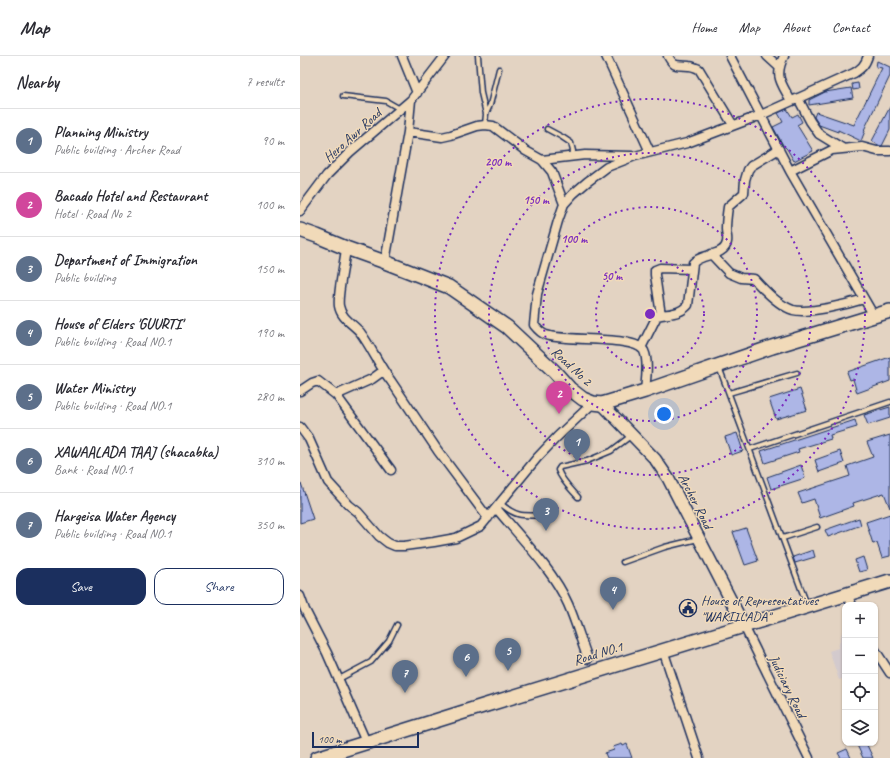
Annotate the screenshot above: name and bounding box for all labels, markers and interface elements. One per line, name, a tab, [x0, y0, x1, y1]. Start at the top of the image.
text: Map	[20, 16, 50, 40]
text: Home	[691, 19, 717, 36]
text: Map	[739, 19, 760, 36]
text: About	[782, 19, 810, 36]
text: Contact	[832, 19, 870, 36]
text: Nearby	[16, 72, 59, 93]
text: 7 results	[246, 74, 284, 90]
street label: Hero Awr Road	[320, 103, 387, 166]
text: Planning Ministry	[54, 123, 148, 142]
text: 1	[26, 133, 32, 149]
text: 90 m	[262, 133, 284, 149]
text: Public building · Archer Road	[54, 142, 180, 158]
text: 200 m	[485, 154, 512, 170]
text: Bacado Hotel and Restaurant	[54, 187, 207, 206]
text: 150 m	[523, 192, 550, 208]
text: 2	[26, 197, 32, 213]
text: 100 m	[256, 197, 284, 213]
text: Hotel · Road No 2	[54, 206, 131, 222]
text: 100 m	[561, 231, 588, 247]
text: Department of Immigration	[54, 251, 197, 270]
text: 3	[26, 261, 32, 277]
text: 150 m	[256, 261, 284, 277]
text: 50 m	[602, 268, 623, 284]
text: Public building	[54, 270, 116, 286]
centre of rings	[643, 307, 657, 321]
text: House of Elders 'GUURTI'	[54, 315, 183, 334]
text: 4	[26, 325, 32, 341]
text: 190 m	[256, 325, 284, 341]
text: Public building · Road NO.1	[54, 334, 172, 350]
street label: Road No 2	[548, 343, 597, 391]
text: Water Ministry	[54, 379, 135, 398]
pin: 2	[546, 381, 572, 414]
text: 5	[26, 389, 32, 405]
text: 280 m	[256, 389, 284, 405]
text: Public building · Road NO.1	[54, 398, 172, 414]
your location	[654, 404, 674, 424]
pin: 1	[564, 429, 590, 462]
text: XAWAALADA TAAJ (shacabka)	[54, 443, 218, 462]
text: 6	[26, 453, 32, 469]
text: 310 m	[256, 453, 284, 469]
text: Bank · Road NO.1	[54, 462, 133, 478]
street label: Archer Road	[674, 471, 718, 534]
pin: 3	[533, 498, 559, 531]
text: Hargeisa Water Agency	[54, 507, 175, 526]
text: 7	[26, 517, 32, 533]
text: 350 m	[256, 517, 284, 533]
text: Public building · Road NO.1	[54, 526, 172, 542]
button: Save	[16, 568, 146, 605]
button: Share	[154, 568, 284, 605]
pin: 4	[600, 577, 626, 610]
place label: House of Representatives "WAKIILADA"	[701, 592, 819, 625]
public building icon: House of Representatives "WAKIILADA"	[678, 598, 698, 618]
map controls	[842, 602, 878, 746]
button: +	[842, 602, 878, 638]
pin: 5	[495, 638, 521, 671]
street label: Road NO.1	[571, 638, 626, 669]
button: −	[842, 638, 878, 674]
pin: 6	[453, 644, 479, 677]
street label: Judiciary Road	[765, 651, 811, 723]
pin: 7	[392, 660, 418, 693]
button: locate	[842, 674, 878, 710]
button: layers	[842, 710, 878, 746]
scale bar	[312, 730, 419, 749]
text: 100 m	[318, 732, 342, 746]

